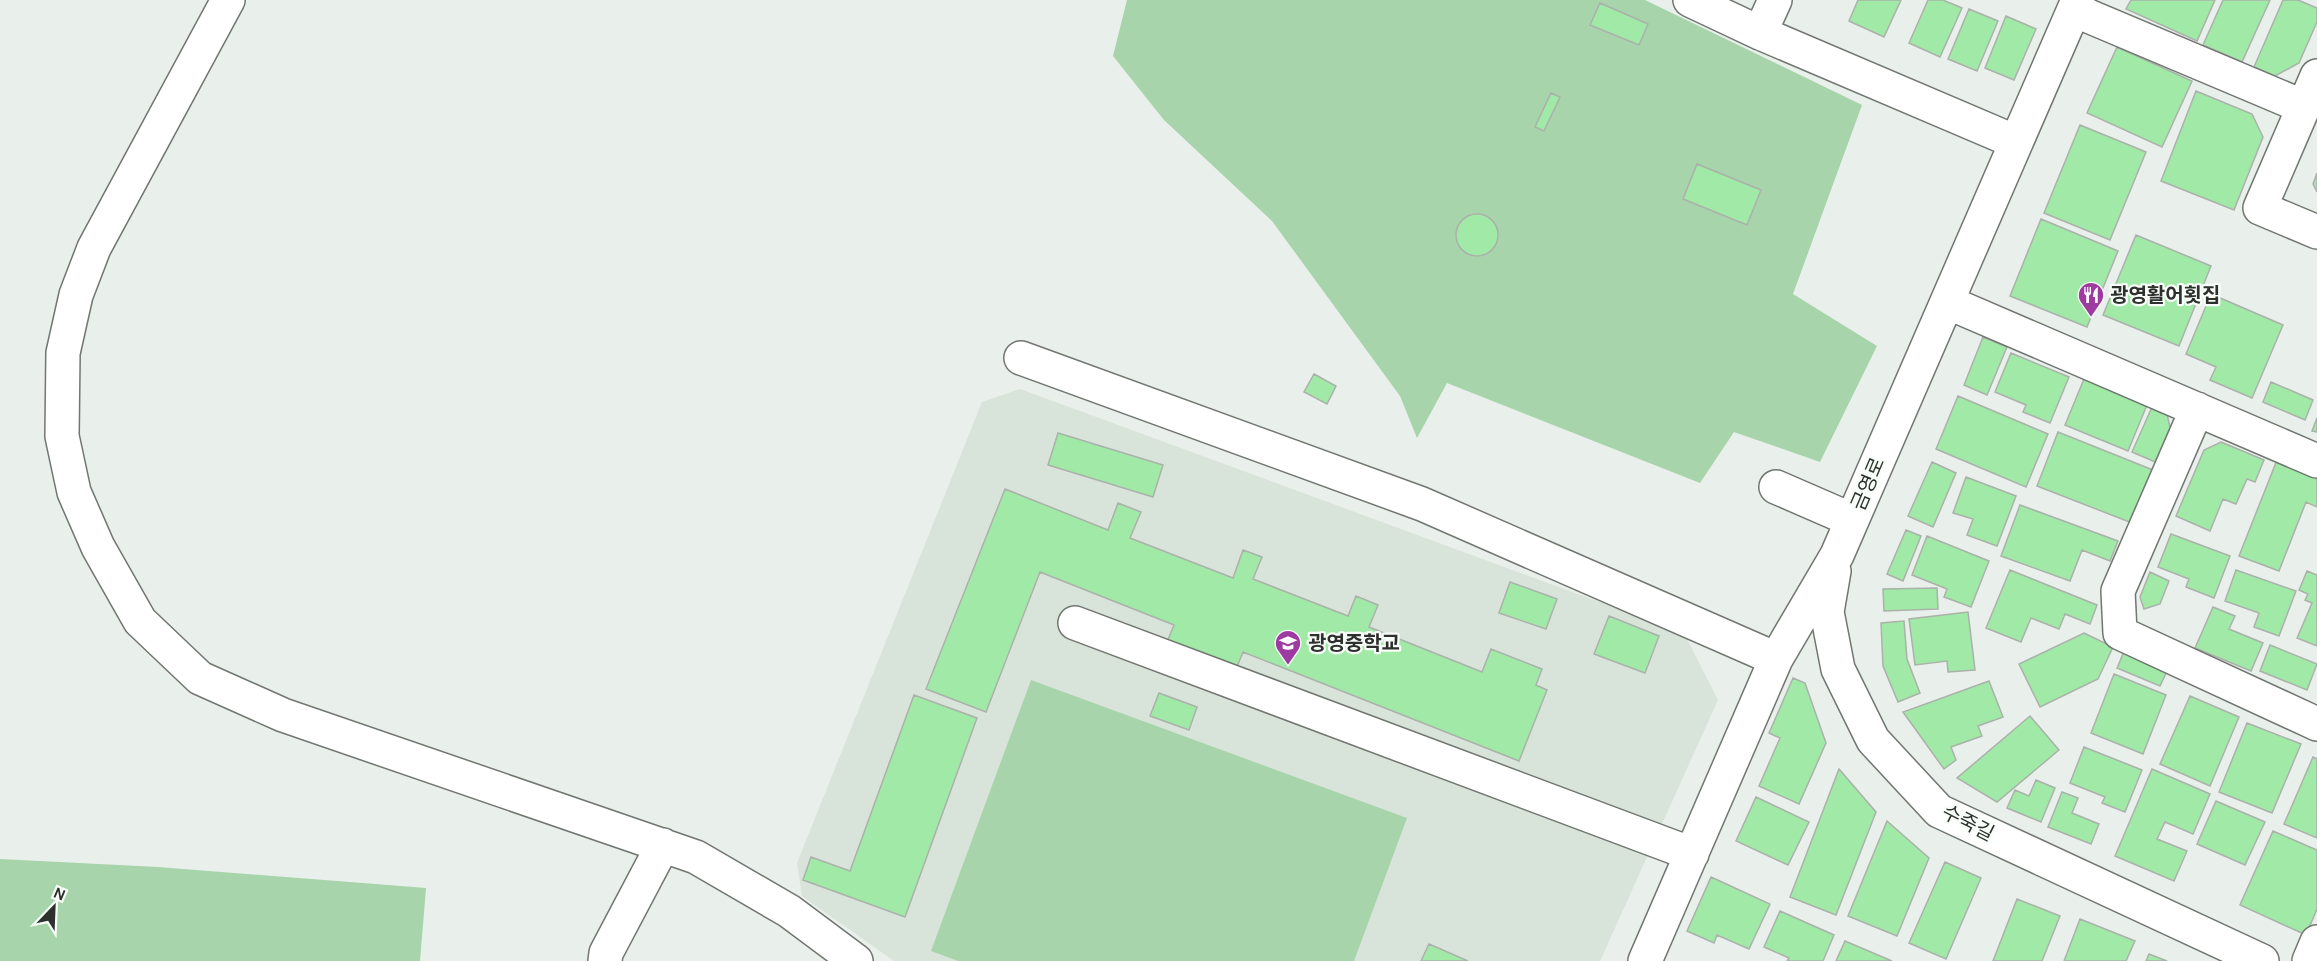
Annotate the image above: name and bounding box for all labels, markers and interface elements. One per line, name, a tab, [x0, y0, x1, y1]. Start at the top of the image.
restaurant icon: 광영활어횟집	[2076, 280, 2106, 318]
place label: 광영활어횟집	[2110, 284, 2220, 307]
street label: 금영로	[1847, 454, 1889, 514]
school or university icon: 광영중학교	[1273, 628, 1303, 666]
place label: 광영중학교	[1308, 632, 1400, 655]
street label: 수죽길	[1938, 800, 1998, 846]
north arrow	[24, 877, 84, 937]
text: N	[51, 883, 69, 905]

